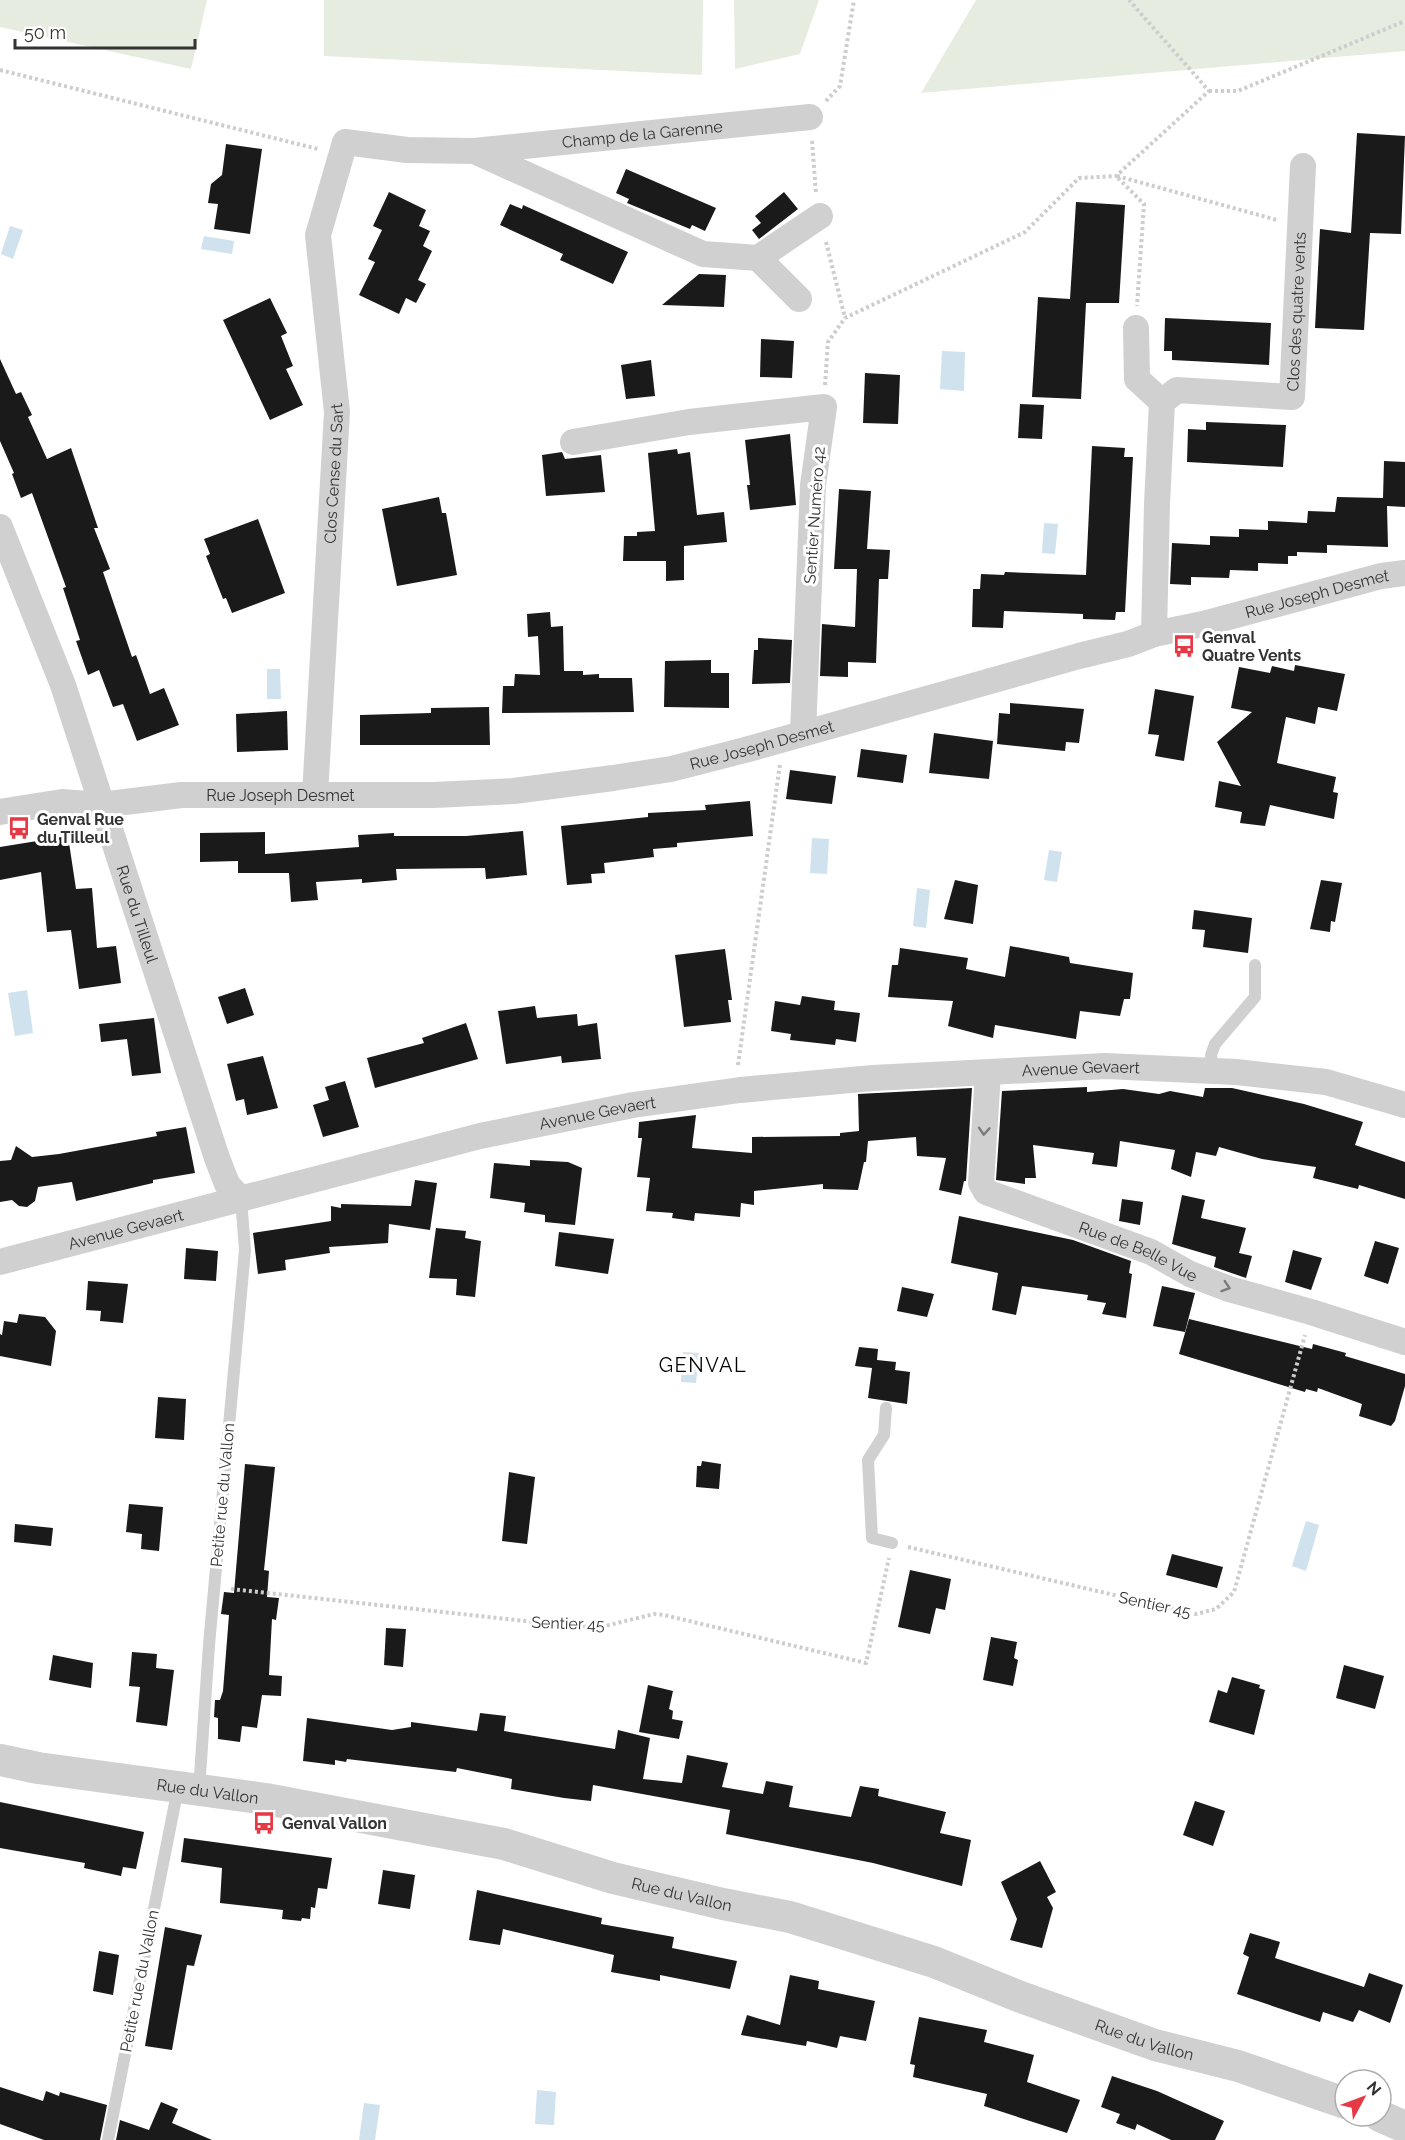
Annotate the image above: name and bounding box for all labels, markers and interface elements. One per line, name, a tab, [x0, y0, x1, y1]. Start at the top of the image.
scale bar	[15, 12, 195, 50]
text: 50 m	[24, 22, 66, 43]
street label: Champ de la Garenne	[561, 117, 723, 152]
street label: Clos des quatre vents	[1283, 231, 1310, 392]
street label: Clos Cense du Sart	[320, 402, 347, 544]
street label: Sentier Numéro 42	[800, 446, 829, 584]
street label: Rue Joseph Desmet	[1243, 566, 1391, 622]
place label: Genval Quatre Vents	[1202, 628, 1301, 665]
bus stop icon: Genval Quatre Vents	[1171, 633, 1197, 659]
street label: Rue Joseph Desmet	[688, 716, 837, 774]
street label: Rue Joseph Desmet	[206, 786, 355, 805]
place label: Genval Rue du Tilleul	[37, 810, 124, 847]
bus stop icon: Genval Rue du Tilleul	[6, 815, 32, 841]
street label: Rue du Tilleul	[112, 863, 162, 966]
street label: Avenue Gevaert	[1021, 1057, 1141, 1080]
street label: Avenue Gevaert	[538, 1093, 658, 1134]
one-way arrow	[978, 1127, 991, 1136]
street label: Avenue Gevaert	[66, 1205, 186, 1254]
street label: Rue de Belle Vue	[1076, 1218, 1200, 1286]
one-way arrow	[1220, 1280, 1231, 1293]
district label: GENVAL	[659, 1353, 747, 1377]
street label: Petite rue du Vallon	[207, 1422, 238, 1568]
street label: Sentier 45	[1117, 1588, 1193, 1621]
street label: Sentier 45	[531, 1613, 605, 1634]
street label: Rue du Vallon	[155, 1775, 260, 1808]
bus stop icon: Genval Vallon	[251, 1810, 277, 1836]
place label: Genval Vallon	[282, 1814, 387, 1833]
street label: Rue du Vallon	[630, 1874, 734, 1916]
street label: Petite rue du Vallon	[116, 1908, 163, 2054]
street label: Rue du Vallon	[1092, 2015, 1196, 2064]
north arrow	[1333, 2068, 1393, 2128]
text: N	[1363, 2078, 1385, 2099]

